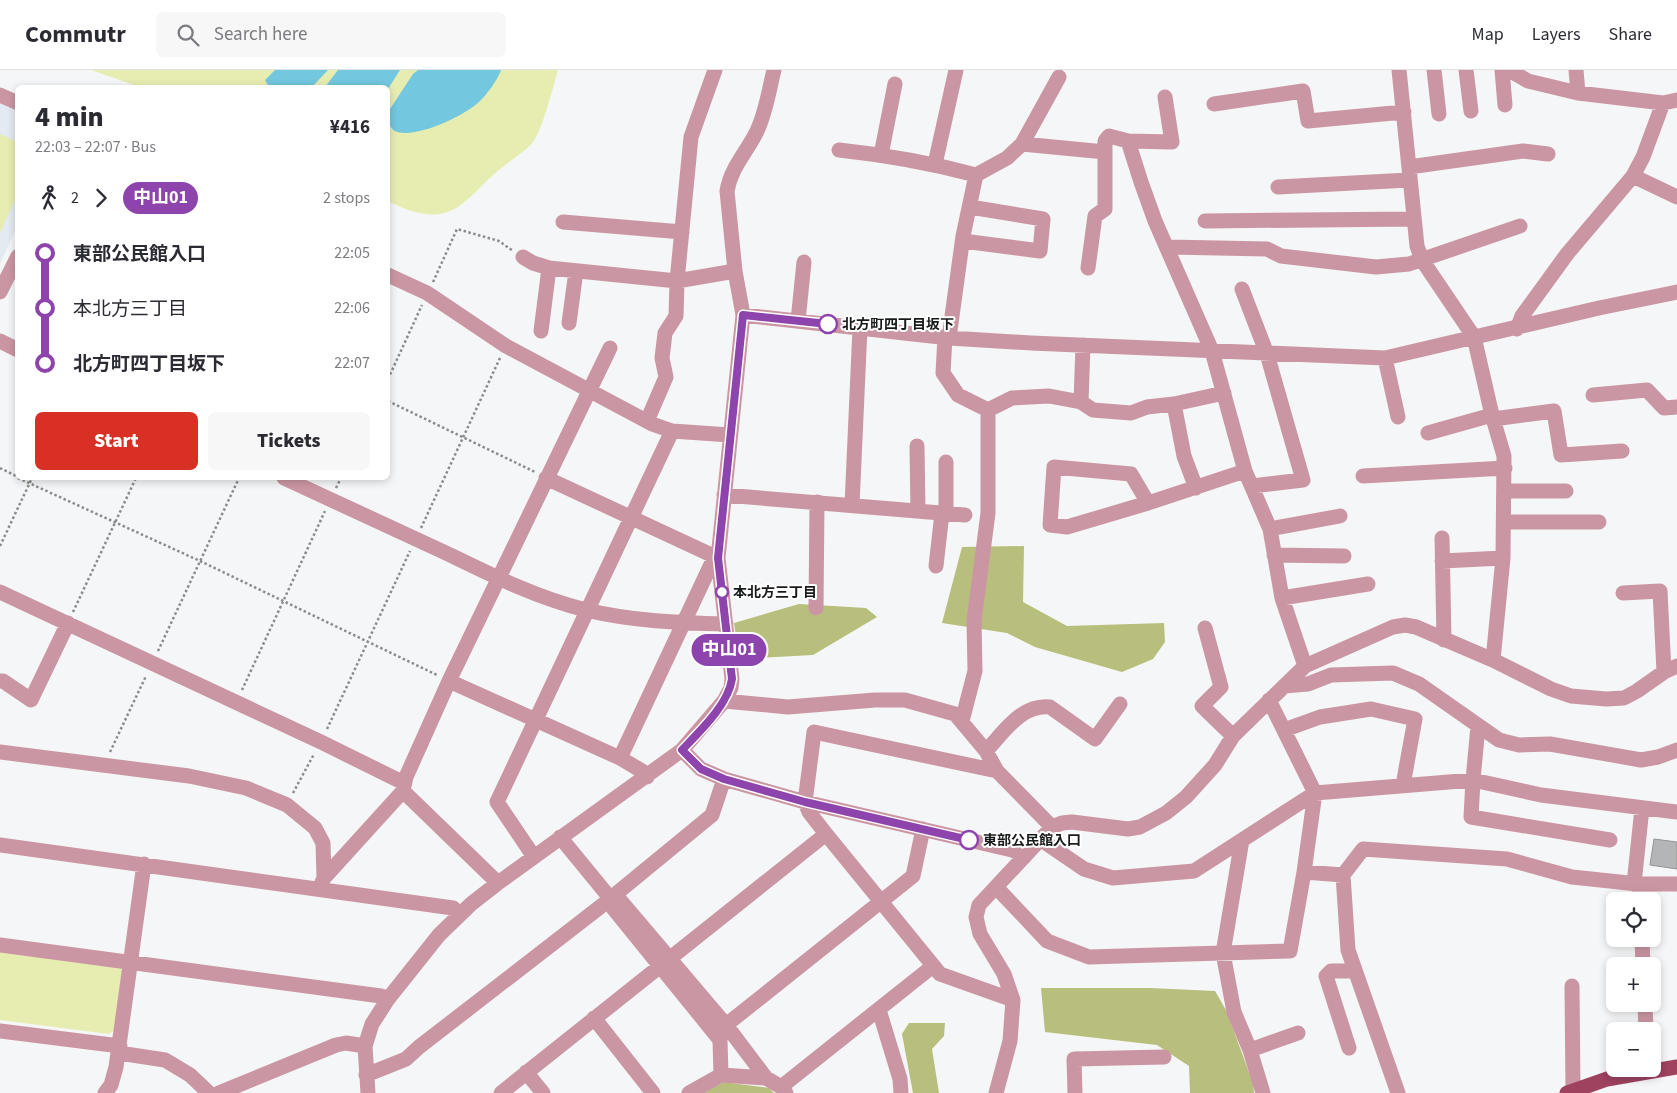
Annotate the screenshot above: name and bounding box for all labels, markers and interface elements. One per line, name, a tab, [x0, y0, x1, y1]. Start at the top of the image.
search box	[156, 12, 506, 57]
text: Commutr	[25, 17, 126, 52]
icon: search	[174, 21, 202, 49]
text: Search here	[214, 21, 308, 48]
text: Map	[1472, 22, 1504, 47]
text: Layers	[1532, 22, 1581, 47]
text: Share	[1609, 22, 1652, 47]
text: 4 min	[35, 97, 104, 137]
text: ¥416	[330, 114, 370, 141]
text: 22:03 – 22:07 · Bus	[35, 136, 156, 158]
icon: walk	[35, 184, 63, 212]
icon: forward	[87, 184, 115, 212]
text: 中山01	[133, 185, 188, 210]
text: 2	[71, 187, 79, 209]
text: 2 stops	[323, 187, 370, 209]
text: 東部公民館入口	[73, 241, 206, 268]
text: 22:05	[334, 242, 370, 264]
text: 本北方三丁目	[73, 296, 187, 323]
text: 22:06	[334, 297, 370, 319]
marker: 北方町四丁目坂下	[818, 314, 838, 334]
place label: 北方町四丁目坂下	[842, 315, 954, 335]
text: 北方町四丁目坂下	[73, 351, 225, 378]
text: 22:07	[334, 352, 370, 374]
button: Start	[35, 412, 198, 470]
button: Tickets	[208, 412, 370, 470]
place label: 本北方三丁目	[733, 583, 817, 603]
marker: 本北方三丁目	[715, 585, 729, 599]
line badge: 中山01	[694, 634, 764, 666]
text: 中山01	[701, 637, 757, 662]
marker: 東部公民館入口	[959, 830, 979, 850]
place label: 東部公民館入口	[983, 831, 1081, 851]
map controls	[1606, 892, 1661, 1077]
button: locate	[1606, 892, 1661, 947]
button: +	[1606, 957, 1661, 1012]
button: −	[1606, 1022, 1661, 1077]

